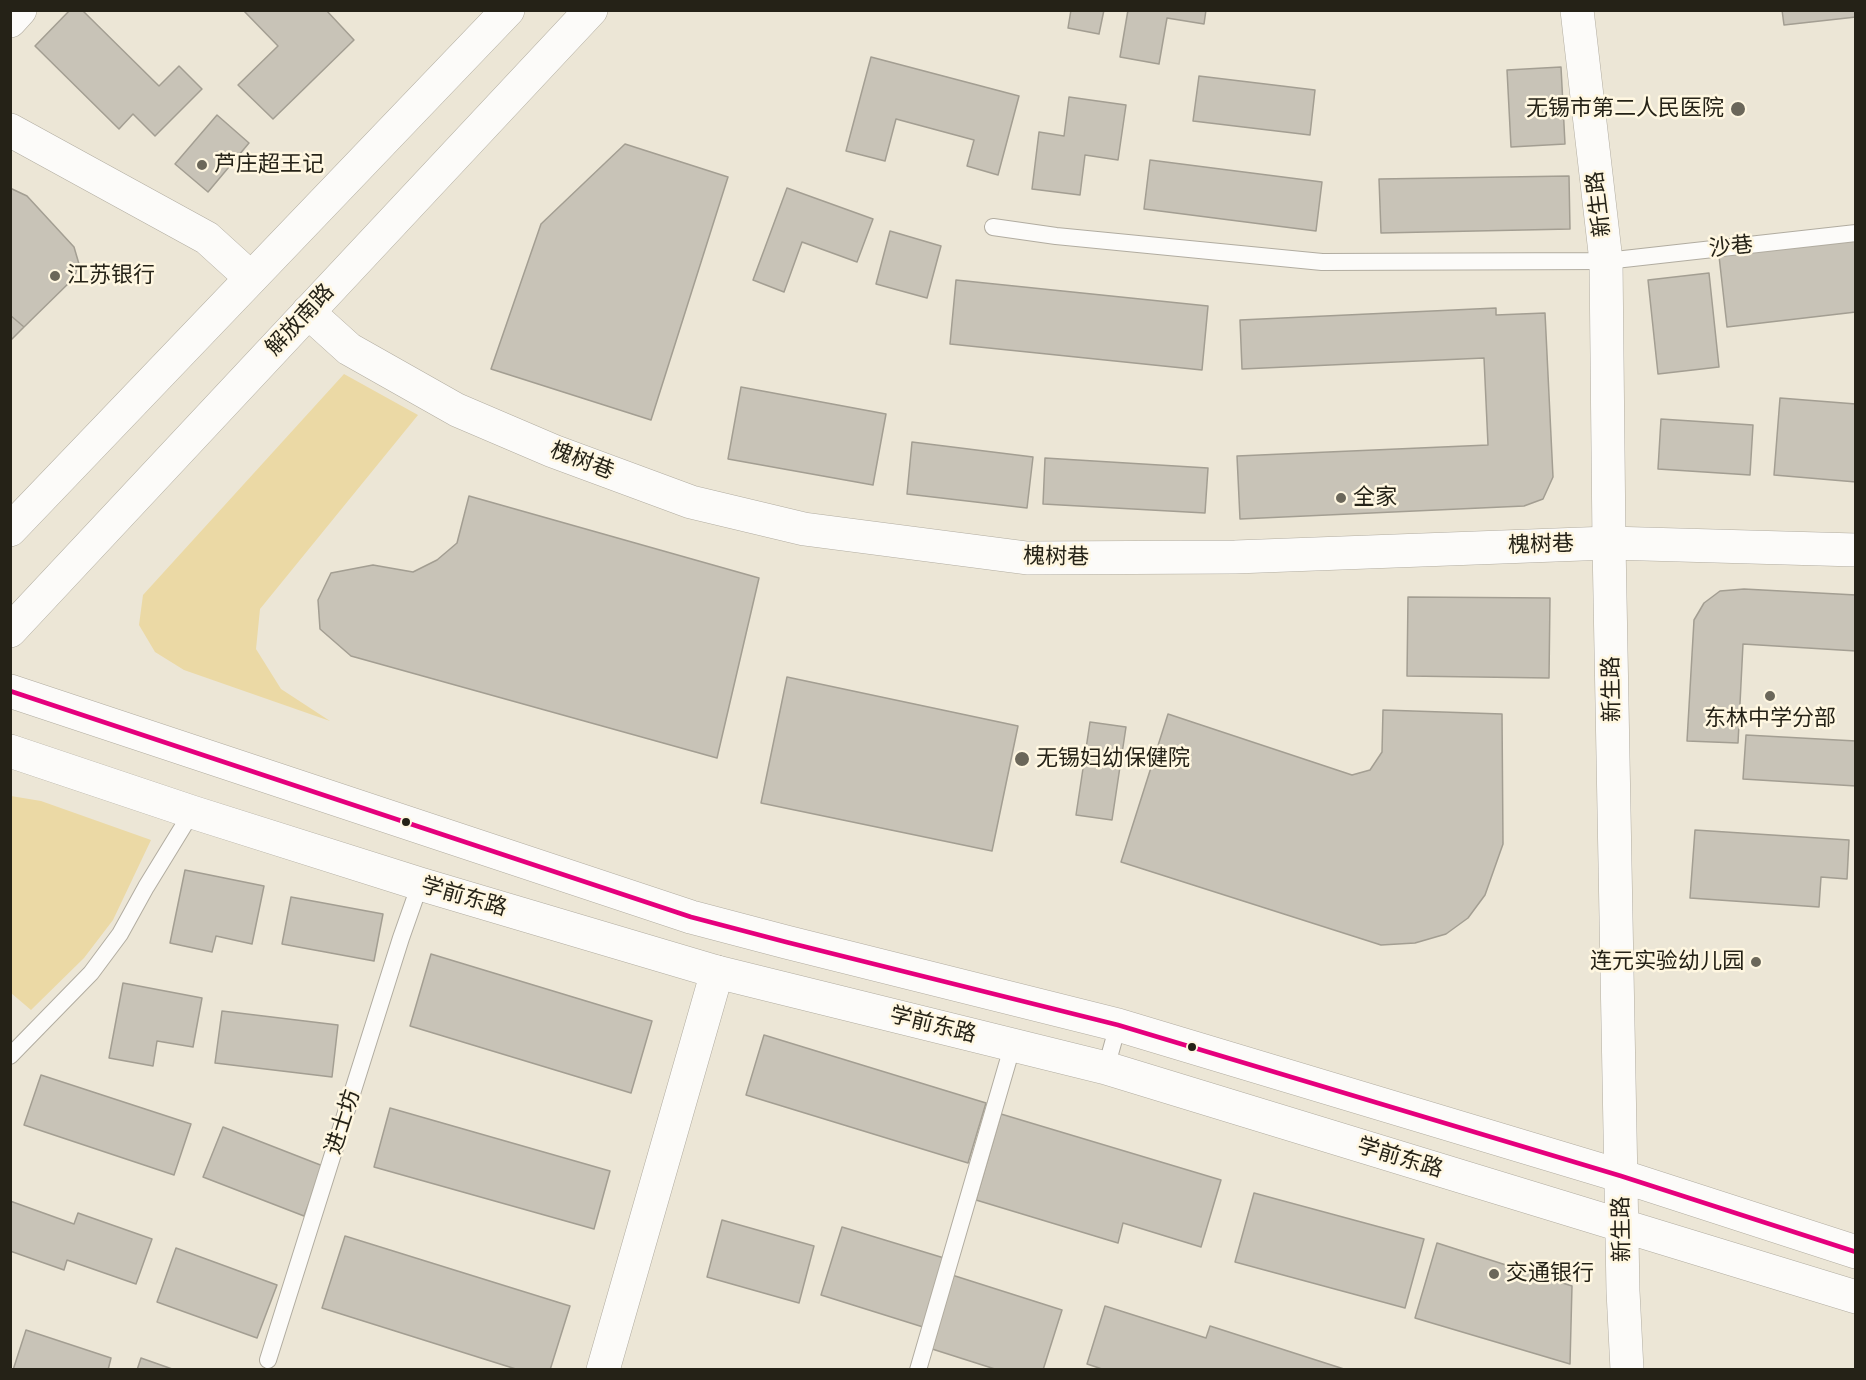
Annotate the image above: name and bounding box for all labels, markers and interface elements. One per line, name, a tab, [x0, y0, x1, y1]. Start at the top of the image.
place label: 无锡市第二人民医院	[1526, 96, 1724, 122]
marker: 无锡市第二人民医院	[1729, 100, 1747, 118]
place label: 芦庄超王记	[214, 152, 324, 178]
marker: 芦庄超王记	[195, 158, 209, 172]
street label: 新生路	[1582, 170, 1616, 238]
street label: 沙巷	[1708, 232, 1754, 262]
place label: 江苏银行	[67, 263, 155, 289]
marker: 江苏银行	[48, 269, 62, 283]
street label: 解放南路	[260, 279, 340, 361]
street label: 槐树巷	[546, 437, 618, 485]
place label: 全家	[1353, 485, 1397, 511]
marker: 全家	[1334, 491, 1348, 505]
street label: 槐树巷	[1508, 531, 1574, 559]
street label: 槐树巷	[1023, 543, 1089, 571]
street label: 新生路	[1598, 656, 1626, 722]
marker: 东林中学分部	[1763, 689, 1777, 703]
place label: 东林中学分部	[1704, 706, 1836, 732]
place label: 无锡妇幼保健院	[1036, 746, 1190, 772]
marker: 无锡妇幼保健院	[1013, 750, 1031, 768]
unlabelled marker	[400, 816, 412, 828]
street label: 学前东路	[418, 872, 510, 922]
place label: 连元实验幼儿园	[1590, 949, 1744, 975]
marker: 连元实验幼儿园	[1749, 955, 1763, 969]
street label: 学前东路	[887, 1002, 979, 1048]
unlabelled marker	[1186, 1041, 1198, 1053]
street label: 进士坊	[320, 1087, 366, 1157]
street label: 学前东路	[1354, 1133, 1446, 1183]
street label: 新生路	[1608, 1196, 1636, 1262]
place label: 交通银行	[1506, 1261, 1594, 1287]
marker: 交通银行	[1487, 1267, 1501, 1281]

